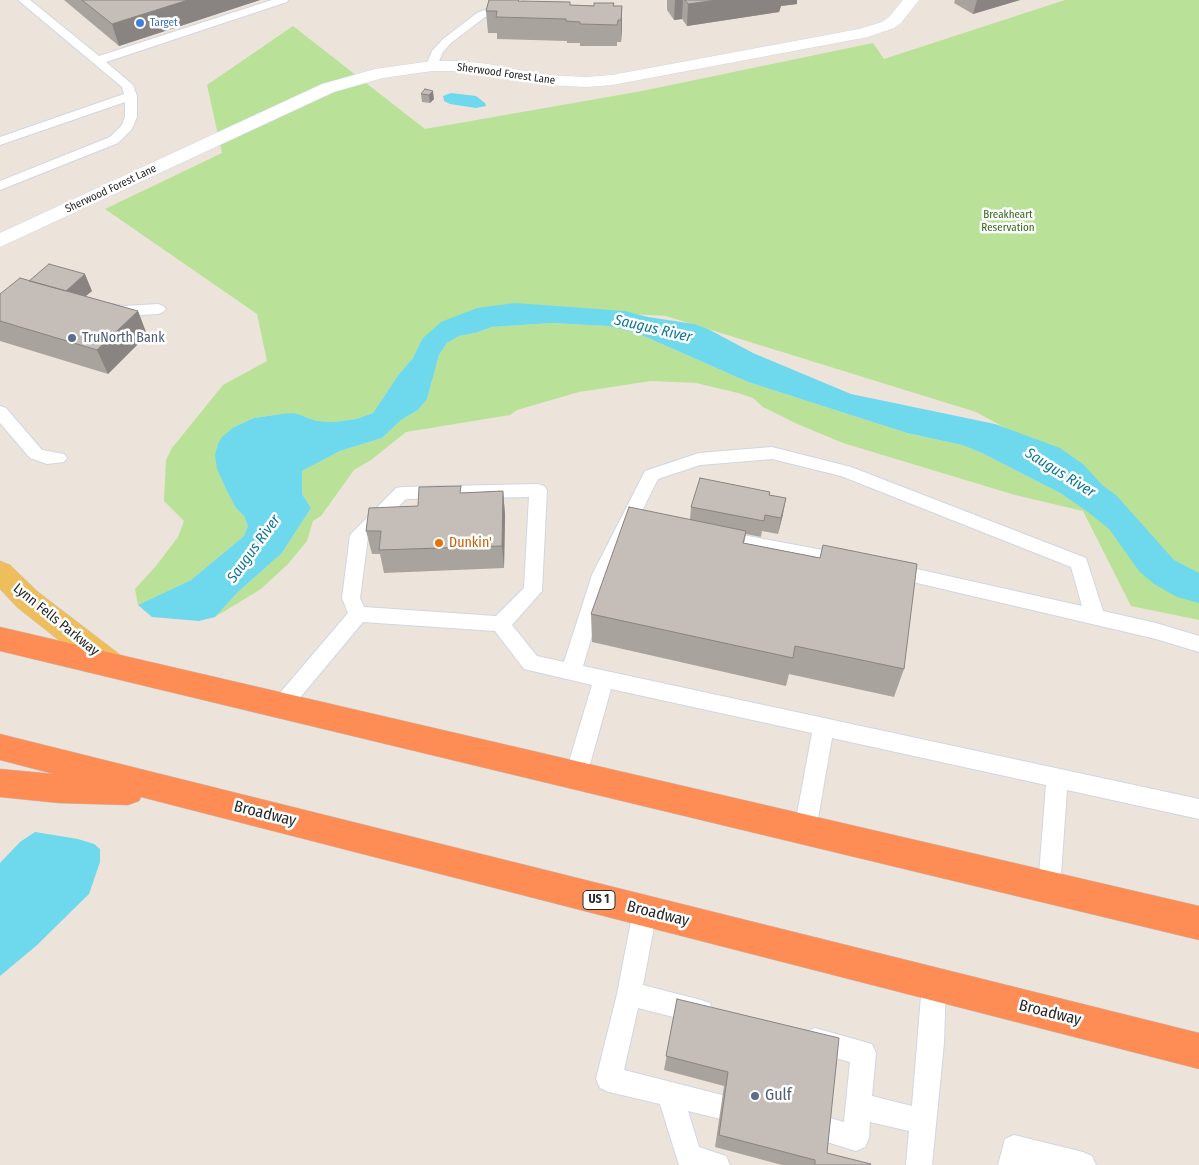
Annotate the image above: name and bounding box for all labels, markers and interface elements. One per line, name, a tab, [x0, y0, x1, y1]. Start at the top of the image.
place label: Target	[150, 16, 178, 30]
marker: Target	[134, 17, 146, 29]
street label: Sherwood Forest Lane	[456, 61, 556, 87]
street label: Sherwood Forest Lane	[63, 162, 159, 216]
park label: Breakheart Reservation	[981, 208, 1035, 234]
water label: Saugus River	[612, 311, 694, 347]
place label: TruNorth Bank	[82, 330, 165, 346]
marker: TruNorth Bank	[66, 332, 78, 344]
water label: Saugus River	[1022, 444, 1098, 502]
water label: Saugus River	[223, 512, 285, 586]
place label: Dunkin'	[449, 535, 492, 551]
marker: Dunkin'	[433, 537, 445, 549]
street label: Lynn Fells Parkway	[10, 580, 102, 660]
street label: Broadway	[232, 797, 298, 831]
road number: US 1	[583, 890, 615, 910]
street label: Broadway	[625, 897, 691, 931]
street label: Broadway	[1017, 996, 1083, 1030]
place label: Gulf	[765, 1086, 792, 1106]
marker: Gulf	[749, 1090, 761, 1102]

